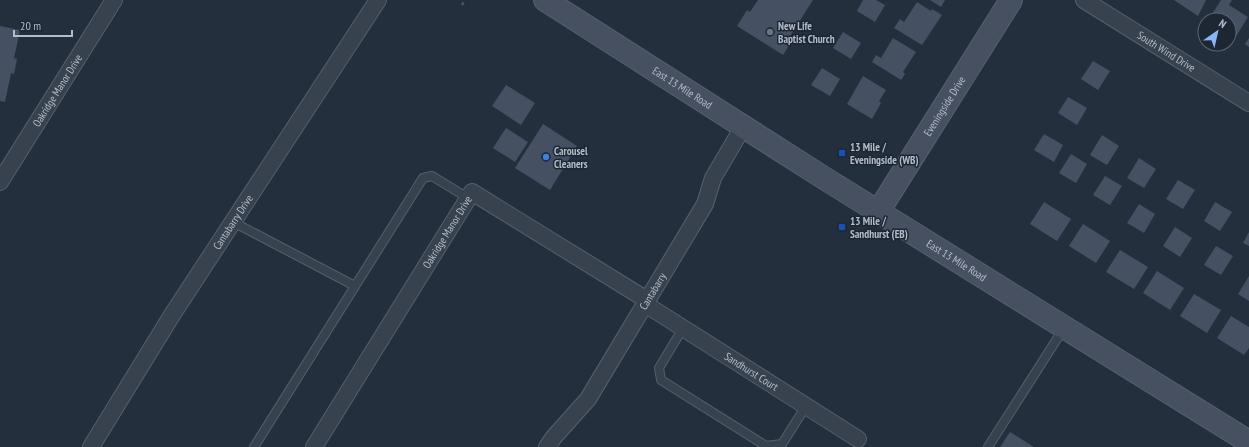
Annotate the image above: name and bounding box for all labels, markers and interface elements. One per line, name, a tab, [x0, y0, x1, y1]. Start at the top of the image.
scale bar	[14, 12, 72, 38]
north arrow	[1197, 12, 1237, 52]
text: N	[1216, 16, 1229, 31]
text: 20 m	[20, 18, 41, 33]
place label: New Life Baptist Church	[778, 19, 835, 46]
marker: New Life Baptist Church	[765, 27, 775, 37]
street label: South Wind Drive	[1135, 28, 1198, 75]
street label: Oakridge Manor Drive	[29, 51, 86, 129]
street label: East 13 Mile Road	[650, 63, 715, 112]
street label: Eveningside Drive	[920, 73, 969, 139]
place label: 13 Mile / Eveningside (WB)	[850, 140, 919, 167]
place label: Carousel Cleaners	[554, 144, 588, 171]
marker: 13 Mile / Eveningside (WB)	[837, 148, 847, 158]
marker: Carousel Cleaners	[541, 152, 551, 162]
street label: Cantabarry Drive	[210, 191, 256, 252]
street label: Oakridge Manor Drive	[419, 193, 475, 271]
place label: 13 Mile / Sandhurst (EB)	[850, 214, 908, 241]
marker: 13 Mile / Sandhurst (EB)	[837, 222, 847, 232]
street label: East 13 Mile Road	[924, 236, 989, 284]
street label: Cantabarry	[636, 269, 670, 312]
street label: Sandhurst Court	[722, 349, 781, 394]

